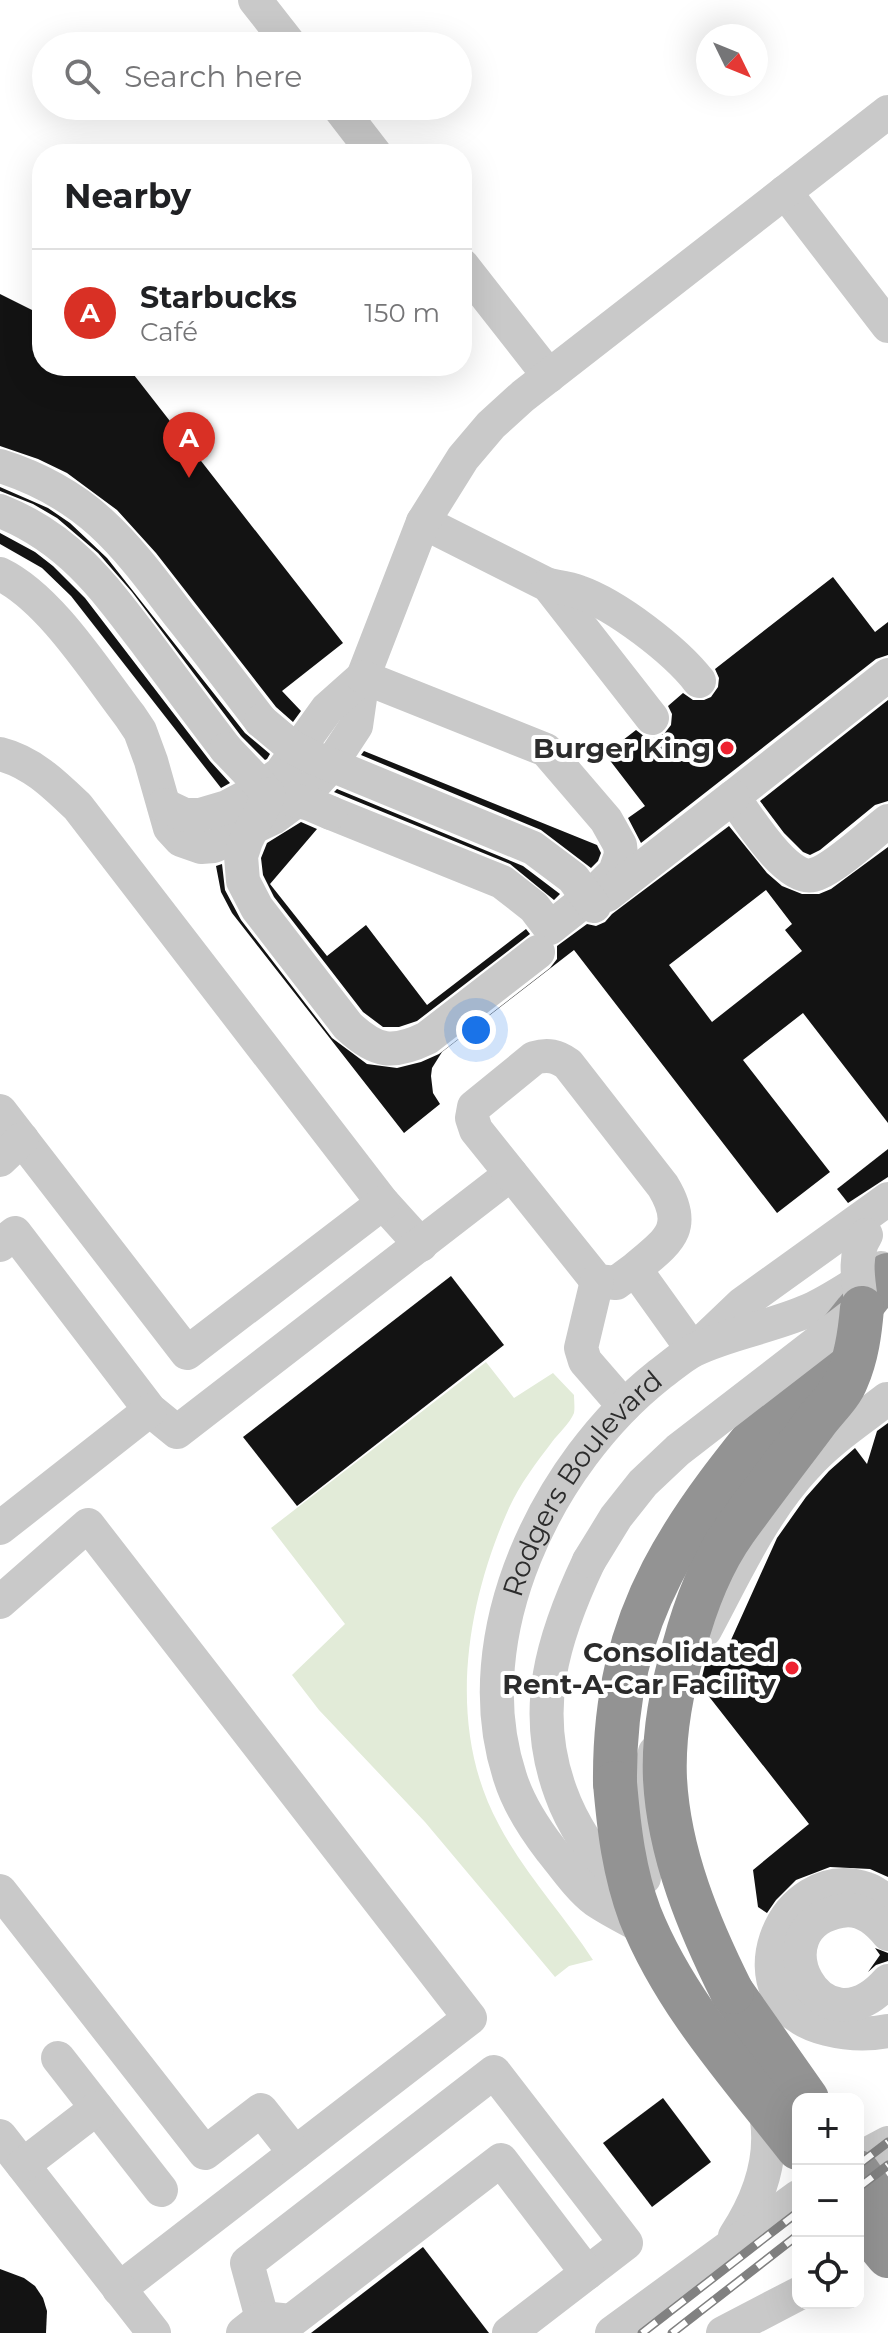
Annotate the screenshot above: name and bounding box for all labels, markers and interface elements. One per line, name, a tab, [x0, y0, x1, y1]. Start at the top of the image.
north arrow	[696, 24, 768, 96]
search box	[32, 32, 472, 120]
icon: search	[60, 54, 104, 98]
text: Search here	[124, 58, 302, 95]
text: Nearby	[64, 175, 191, 217]
text: Starbucks	[140, 279, 297, 316]
text: A	[80, 297, 100, 329]
text: 150 m	[364, 297, 440, 329]
text: Café	[140, 316, 198, 348]
pin: A	[163, 412, 215, 478]
place label: Burger King	[533, 731, 711, 765]
marker: Burger King	[718, 739, 736, 757]
your location	[456, 1010, 496, 1050]
street label: Rodgers Boulevard	[495, 1363, 669, 1601]
place label: Consolidated Rent-A-Car Facility	[502, 1635, 776, 1701]
marker: Consolidated Rent-A-Car Facility	[783, 1659, 801, 1677]
map controls	[792, 2093, 864, 2309]
button: +	[792, 2093, 864, 2165]
button: −	[792, 2165, 864, 2237]
button: locate	[792, 2237, 864, 2309]

